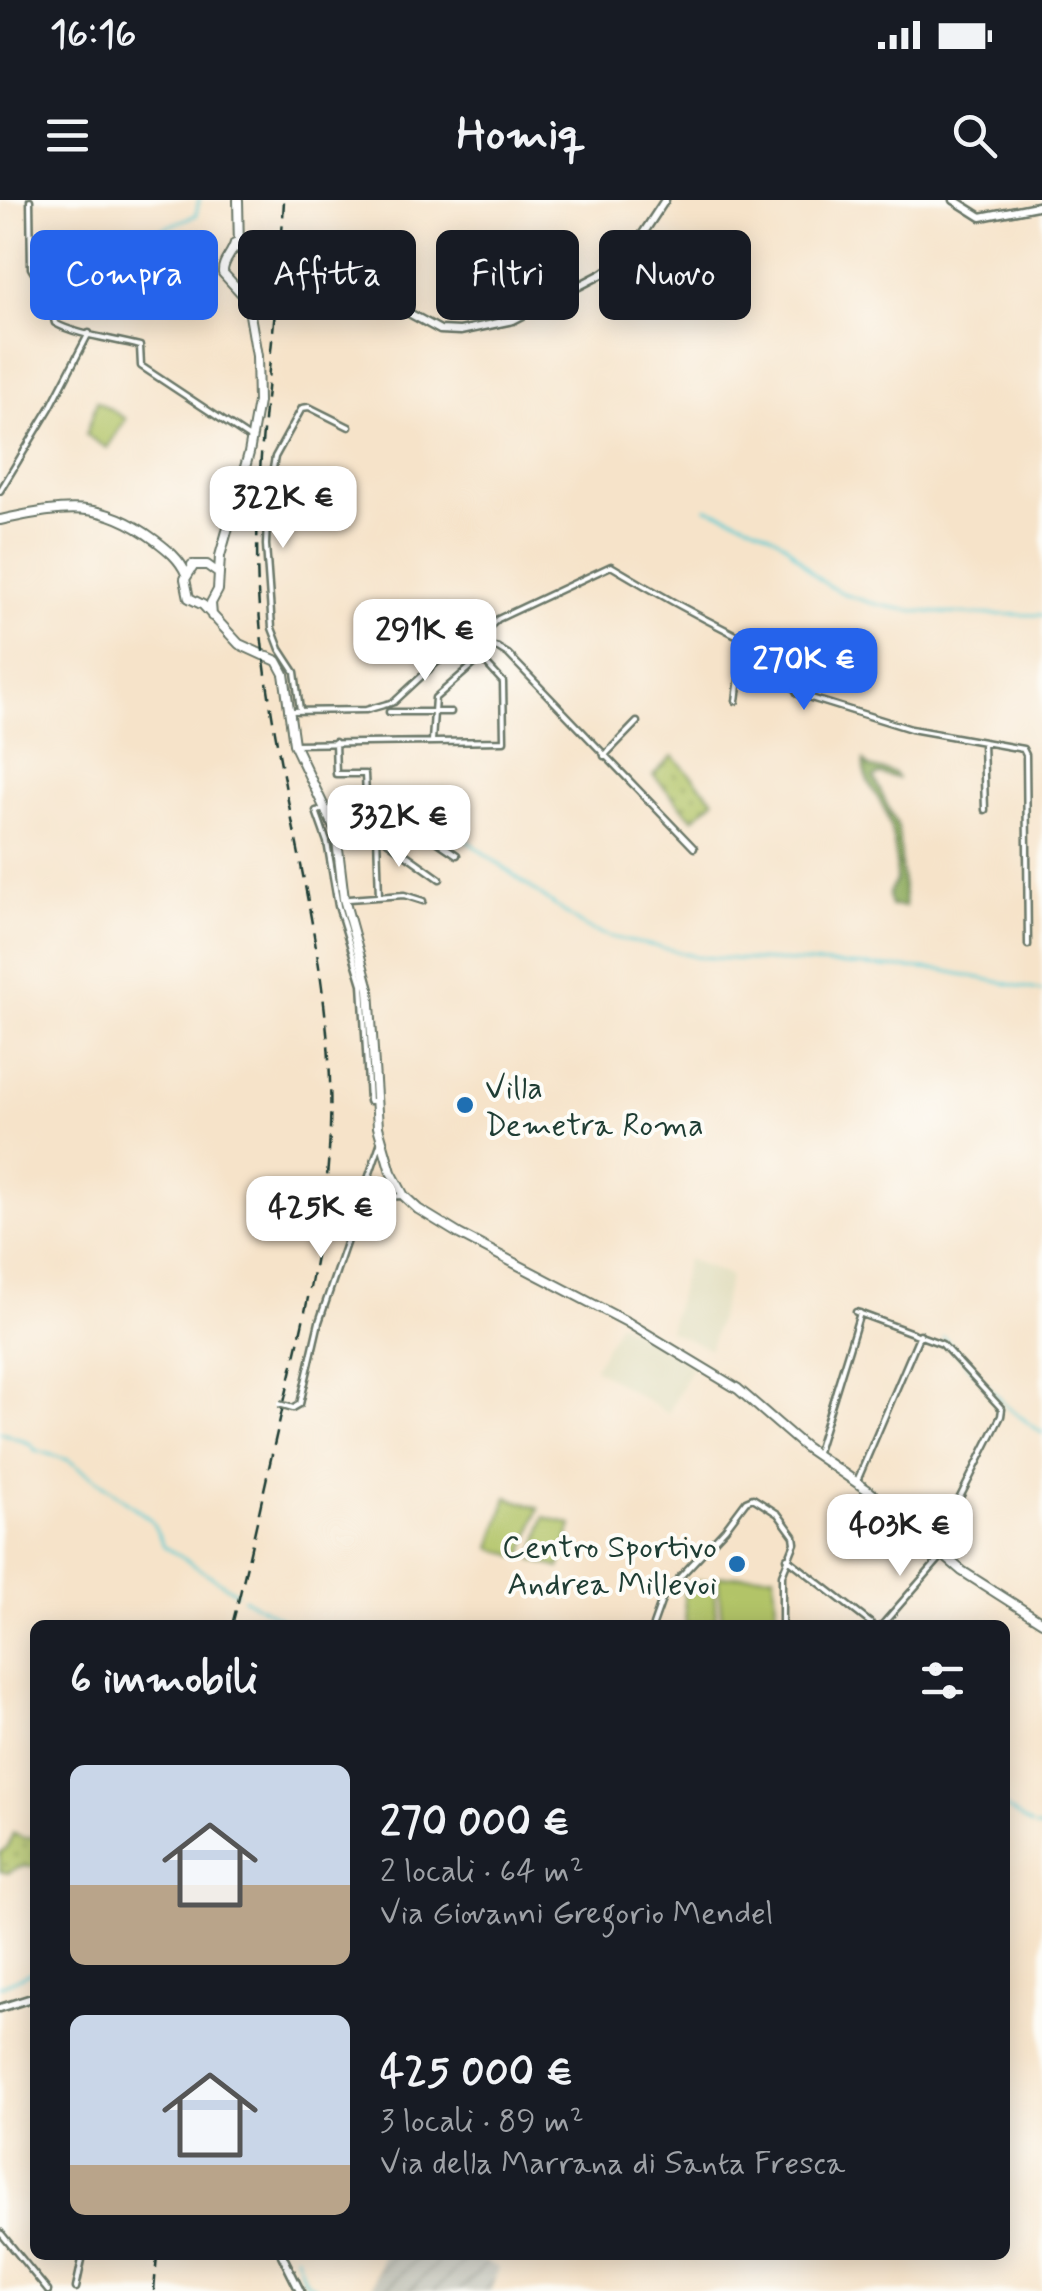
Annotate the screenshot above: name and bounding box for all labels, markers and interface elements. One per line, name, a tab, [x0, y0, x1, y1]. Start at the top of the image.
text: 16:16	[50, 11, 136, 60]
text: Homiq	[457, 106, 585, 165]
icon: menu	[40, 108, 95, 163]
icon: search	[947, 108, 1002, 163]
chip: Compra	[30, 230, 218, 320]
chip: Affitta	[238, 230, 416, 320]
chip: Filtri	[436, 230, 579, 320]
chip: Nuovo	[599, 230, 751, 320]
pin: 322K €	[202, 466, 364, 551]
text: 322K €	[232, 477, 334, 519]
pin: 291K €	[344, 599, 506, 684]
text: 291K €	[375, 610, 475, 652]
pin: 270K €	[723, 628, 885, 713]
text: 270K €	[752, 639, 856, 681]
pin: 332K €	[318, 785, 480, 870]
text: 332K €	[349, 796, 449, 838]
place label: Villa Demetra Roma	[485, 1068, 704, 1147]
marker: Villa Demetra Roma	[454, 1094, 476, 1116]
pin: 425K €	[240, 1176, 402, 1261]
text: 425K €	[268, 1187, 374, 1229]
pin: 403K €	[819, 1494, 981, 1579]
text: 403K €	[849, 1505, 951, 1547]
place label: Centro Sportivo Andrea Millevoi	[502, 1527, 717, 1606]
marker: Centro Sportivo Andrea Millevoi	[726, 1553, 748, 1575]
text: 6 immobili	[70, 1653, 258, 1708]
icon: filters	[915, 1653, 970, 1708]
text: 270 000 €	[380, 1796, 570, 1851]
icon: home	[150, 1805, 270, 1925]
text: 2 locali · 64 m²	[380, 1851, 584, 1893]
text: Via Giovanni Gregorio Mendel	[380, 1893, 774, 1935]
text: 425 000 €	[380, 2046, 573, 2101]
icon: home	[150, 2055, 270, 2175]
text: 3 locali · 89 m²	[380, 2101, 584, 2143]
text: Via della Marrana di Santa Fresca	[380, 2143, 845, 2185]

